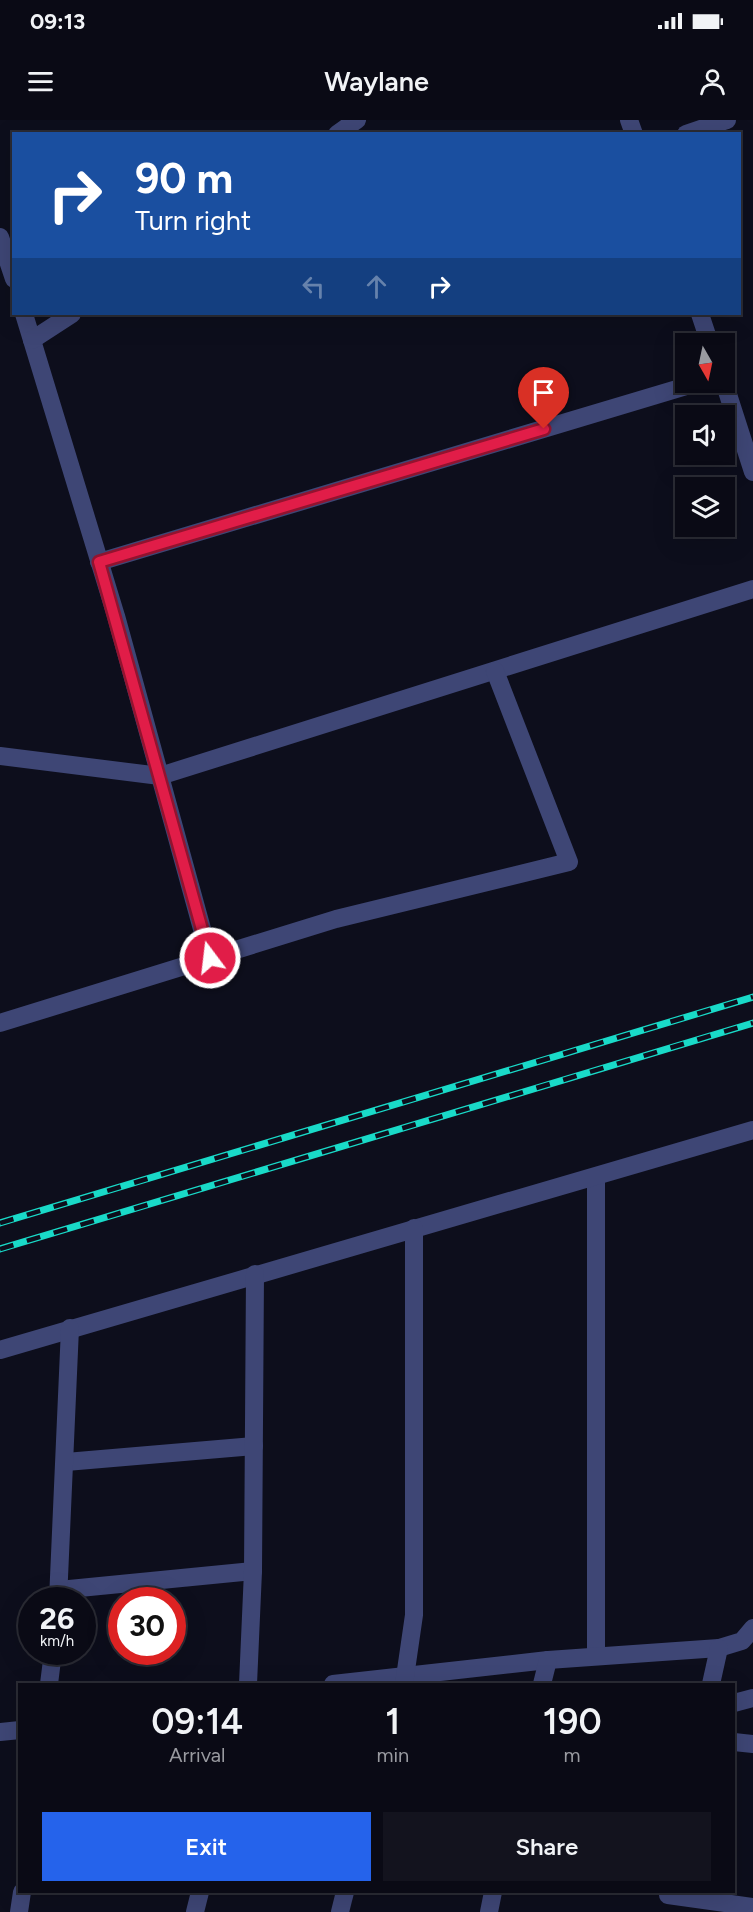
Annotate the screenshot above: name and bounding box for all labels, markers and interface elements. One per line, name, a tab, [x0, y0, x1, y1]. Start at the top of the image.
text: 09:13	[30, 8, 85, 35]
icon: menu	[24, 65, 57, 98]
text: Waylane	[324, 65, 429, 98]
icon: person	[696, 65, 729, 98]
text: 90 m	[135, 153, 233, 204]
icon: right	[36, 156, 114, 234]
text: Turn right	[135, 204, 251, 237]
icon: left	[297, 270, 330, 303]
icon: ahead	[360, 270, 393, 303]
icon: right	[423, 270, 456, 303]
north arrow	[675, 333, 735, 393]
map controls	[675, 333, 735, 537]
pin	[518, 367, 569, 429]
icon: arrive	[527, 376, 560, 409]
button: sound	[675, 405, 735, 465]
button: layers	[675, 477, 735, 537]
position arrow	[178, 926, 242, 990]
speed limit sign: 30	[108, 1587, 186, 1665]
text: 26	[40, 1600, 74, 1637]
text: km/h	[40, 1632, 74, 1650]
text: 09:14	[151, 1700, 243, 1743]
text: 1	[385, 1700, 400, 1743]
text: 190	[543, 1700, 602, 1743]
text: Arrival	[169, 1743, 225, 1767]
text: min	[376, 1743, 409, 1767]
text: m	[564, 1743, 581, 1767]
button: Exit	[42, 1812, 371, 1881]
button: Share	[383, 1812, 711, 1881]

